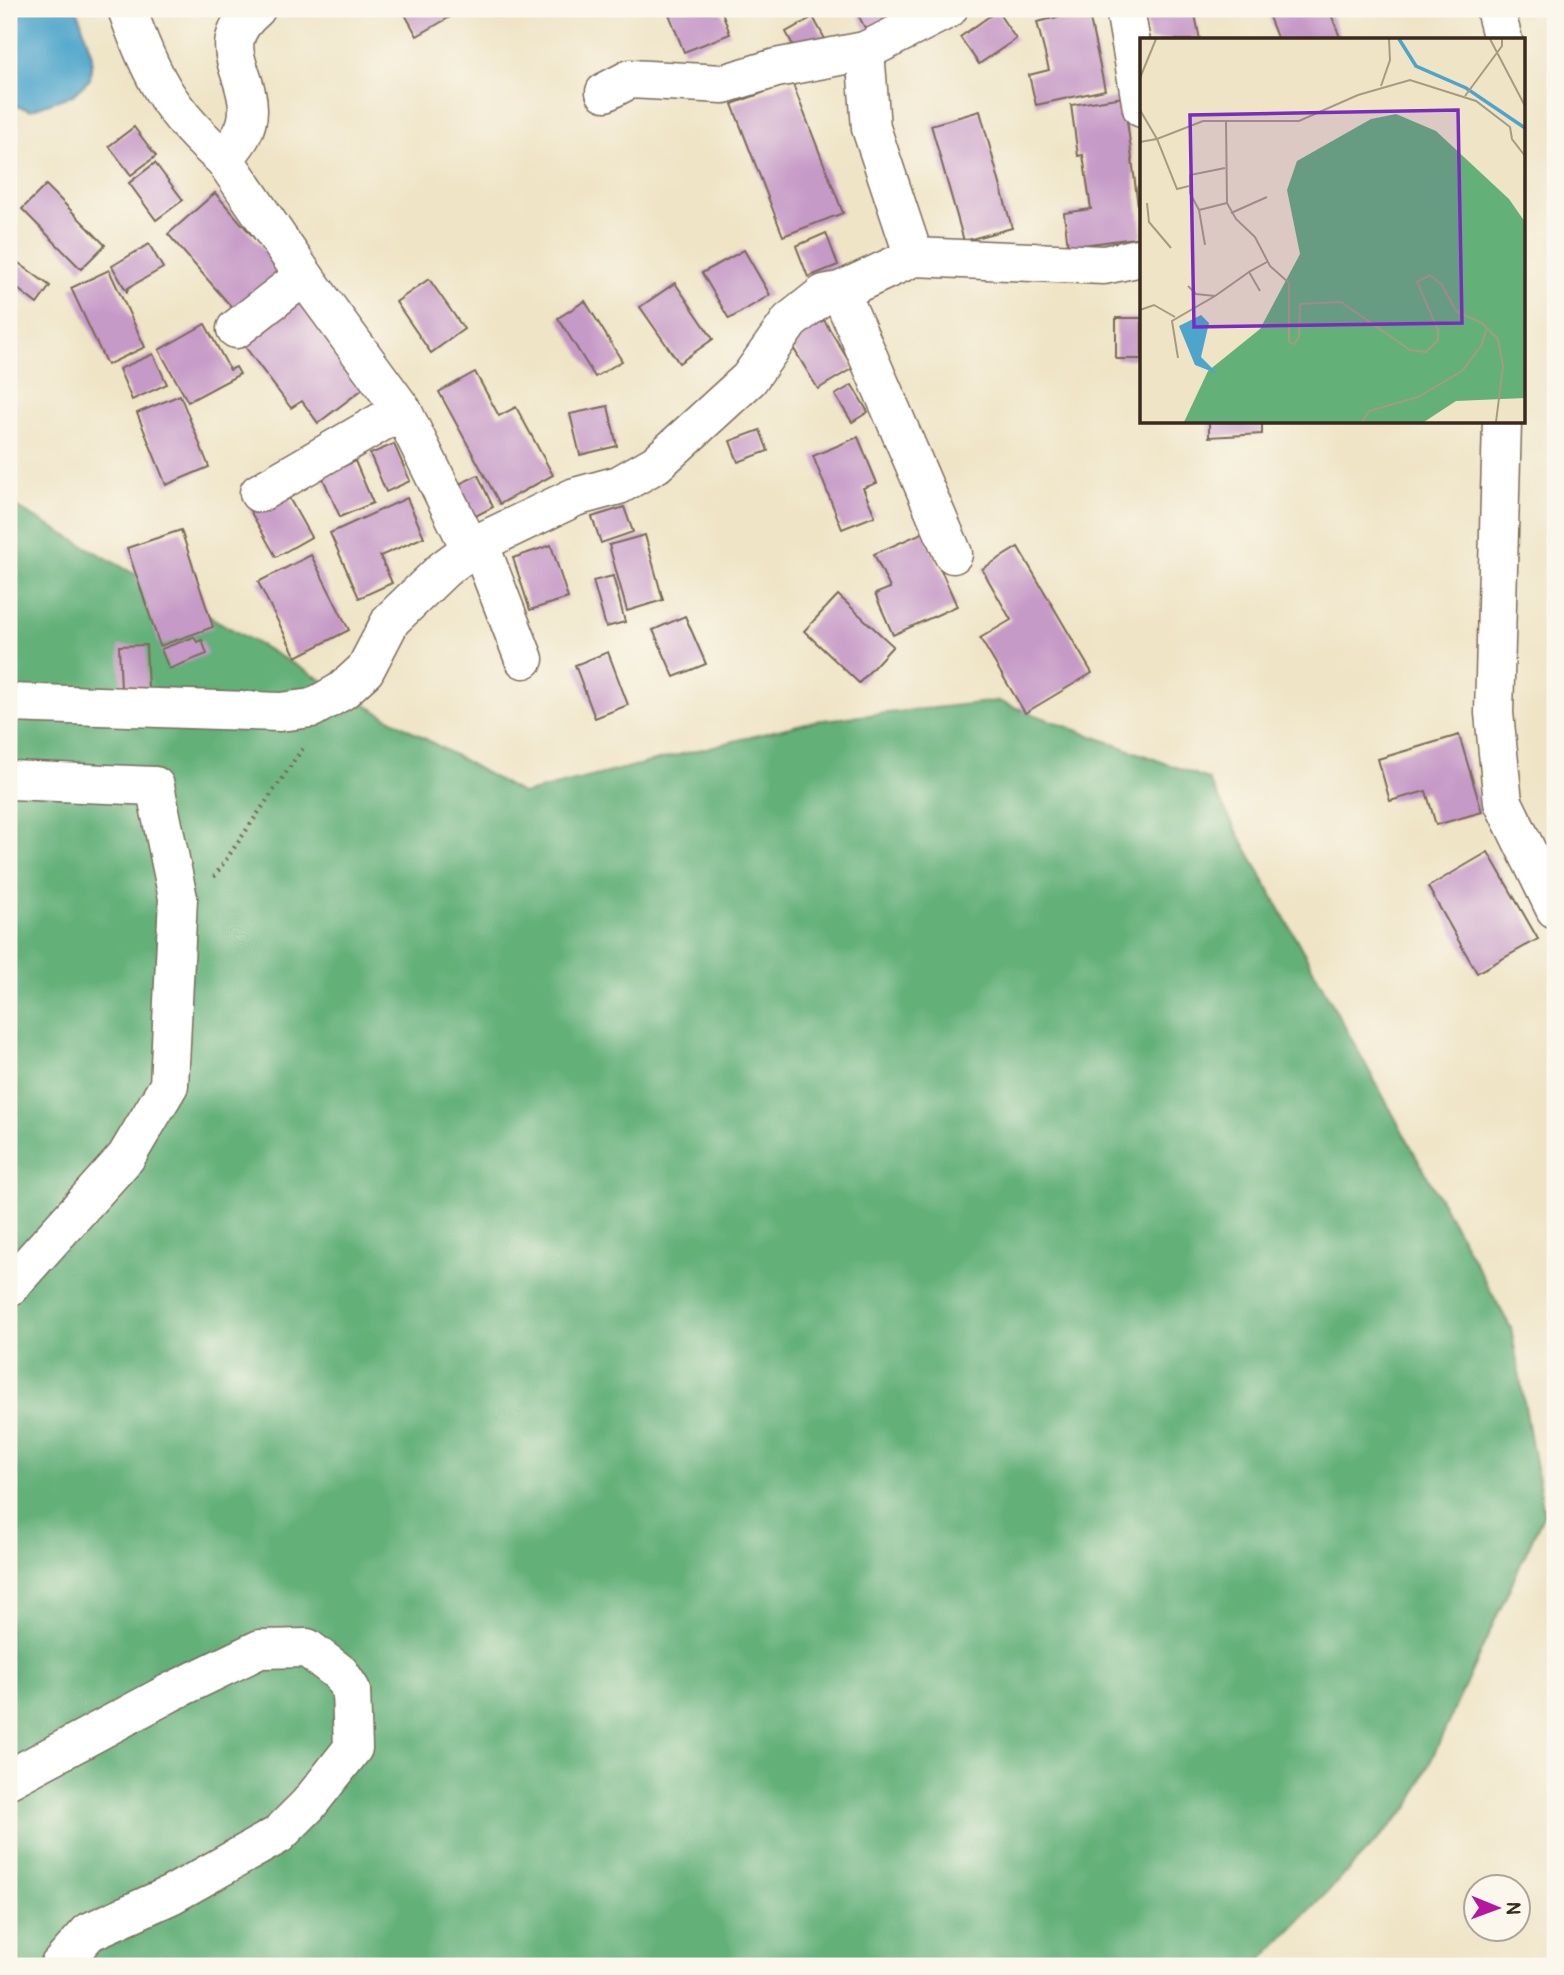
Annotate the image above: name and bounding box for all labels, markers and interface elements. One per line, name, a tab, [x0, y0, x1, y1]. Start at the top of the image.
inset map	[1140, 38, 1526, 424]
north arrow	[1462, 1874, 1532, 1944]
text: N	[1501, 1902, 1525, 1915]

